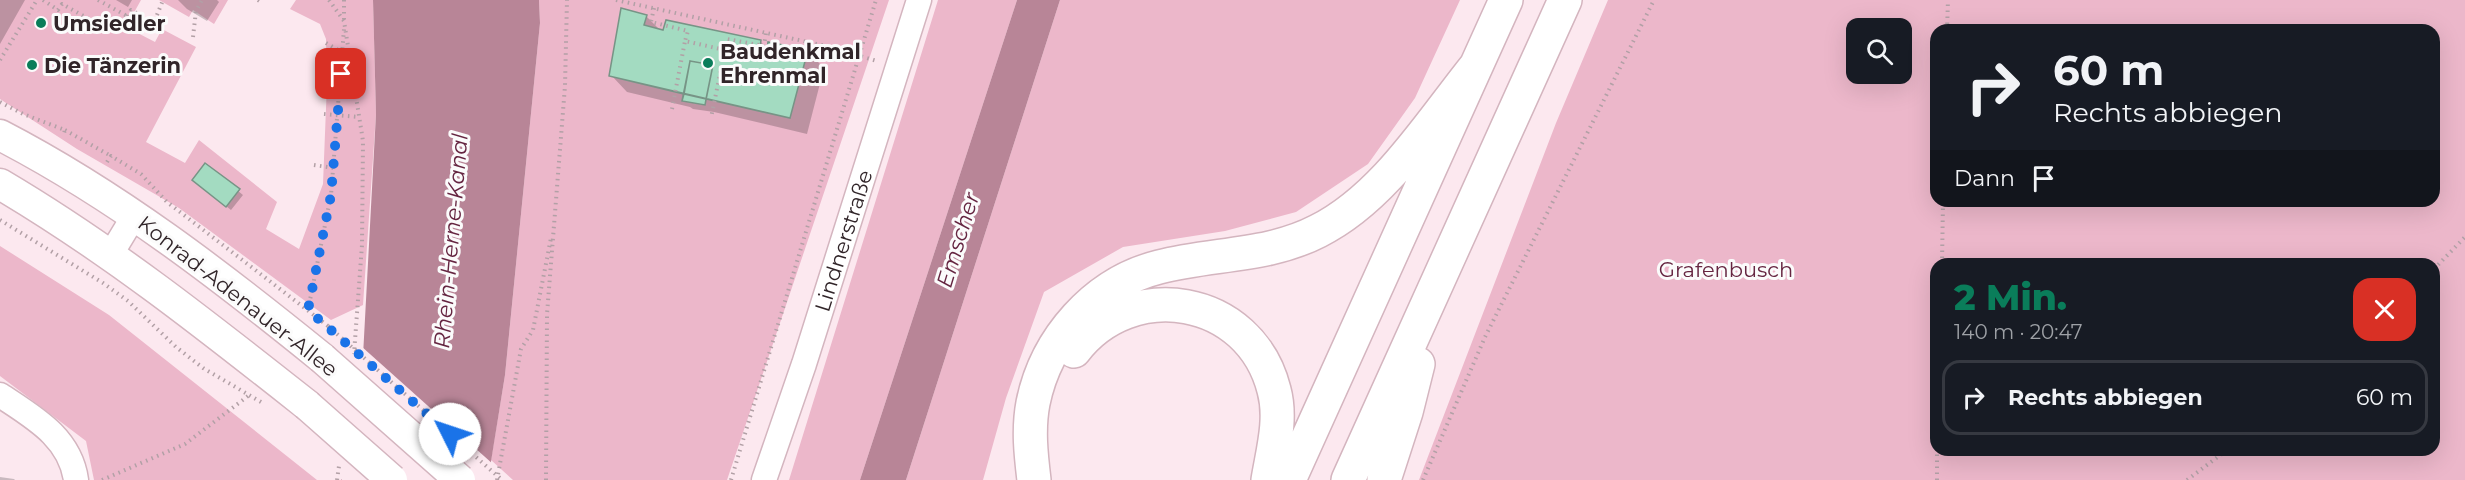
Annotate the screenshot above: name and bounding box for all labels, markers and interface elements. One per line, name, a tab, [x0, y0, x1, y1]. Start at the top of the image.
place label: Umsiedler	[53, 11, 165, 36]
marker: Umsiedler	[34, 16, 48, 30]
map controls	[1846, 18, 1912, 84]
button: search	[1846, 18, 1912, 84]
place label: Baudenkmal Ehrenmal	[720, 39, 861, 88]
text: 60 m	[2053, 44, 2164, 96]
pin	[315, 48, 366, 99]
icon: right	[1954, 48, 2032, 126]
place label: Die Tänzerin	[44, 53, 181, 78]
marker: Baudenkmal Ehrenmal	[701, 56, 715, 70]
icon: arrive	[324, 57, 357, 90]
marker: Die Tänzerin	[25, 58, 39, 72]
text: Rechts abbiegen	[2053, 96, 2282, 129]
water label: Rhein-Herne-Kanal	[428, 132, 474, 350]
icon: arrive	[2027, 162, 2060, 195]
text: Dann	[1954, 165, 2015, 192]
street label: Lindnerstraße	[809, 167, 877, 315]
water label: Emscher	[931, 188, 986, 291]
street label: Konrad-Adenauer-Allee	[133, 210, 343, 382]
park label: Grafenbusch	[1659, 257, 1793, 282]
text: 2 Min.	[1954, 275, 2067, 319]
button: close	[2353, 278, 2416, 341]
text: 140 m · 20:47	[1954, 320, 2082, 344]
icon: right	[1957, 381, 1990, 414]
text: Rechts abbiegen	[2008, 384, 2203, 411]
text: 60 m	[2356, 384, 2413, 411]
position arrow	[418, 402, 482, 466]

